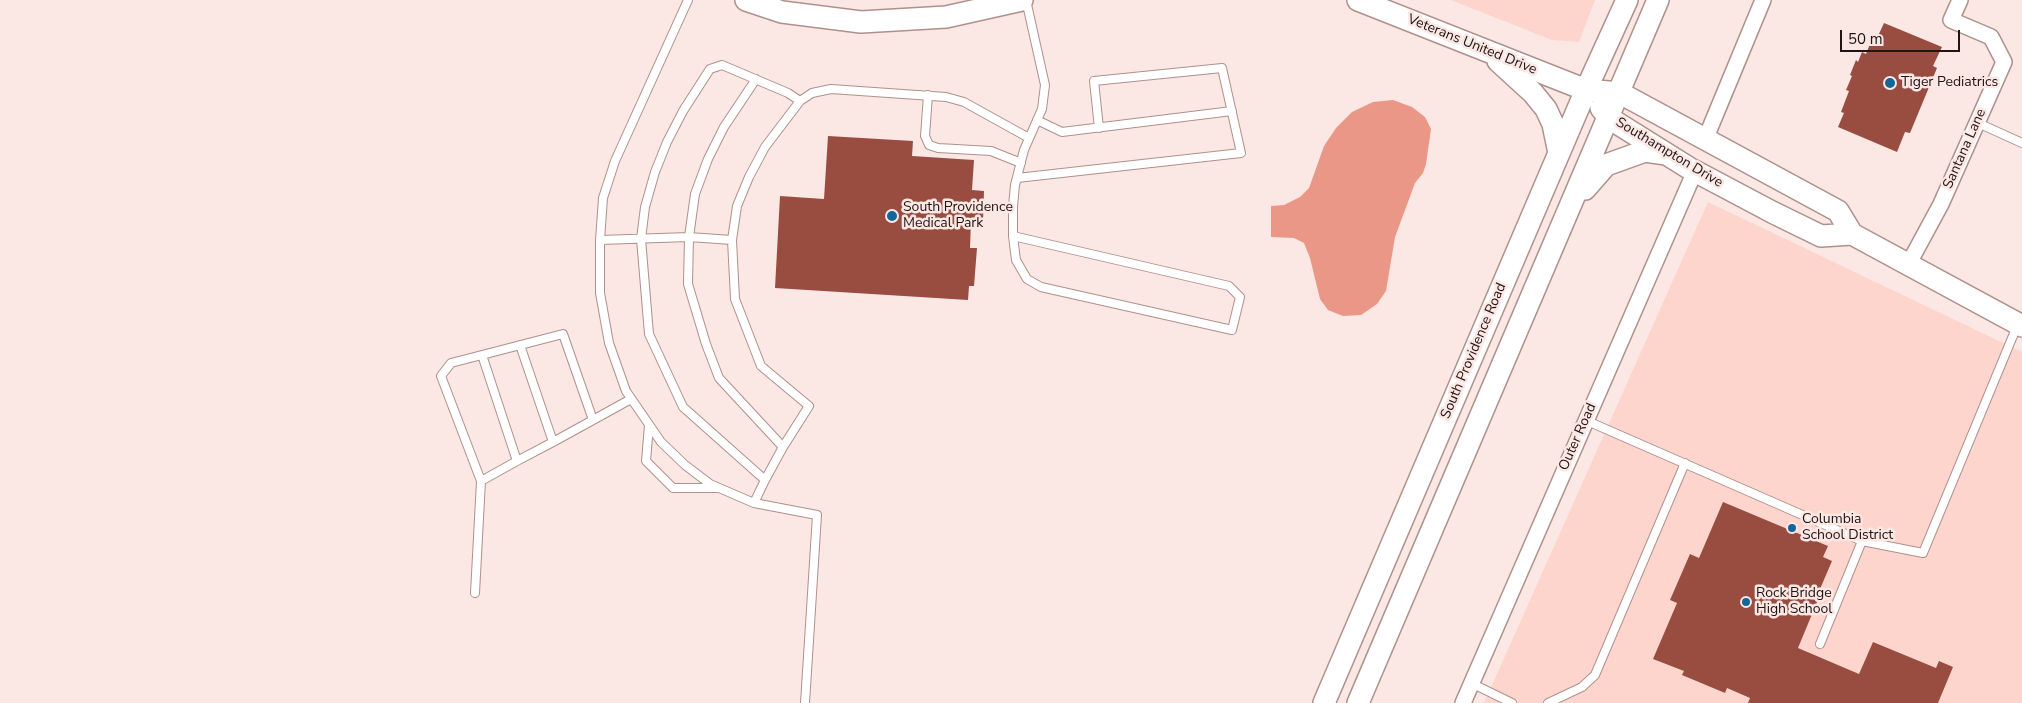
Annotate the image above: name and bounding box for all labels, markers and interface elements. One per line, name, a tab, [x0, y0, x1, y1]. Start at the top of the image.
street label: Veterans United Drive	[1405, 11, 1539, 79]
scale bar	[1842, 20, 1962, 52]
text: 50 m	[1848, 29, 1883, 49]
place label: Tiger Pediatrics	[1901, 75, 1998, 91]
marker: Tiger Pediatrics	[1883, 76, 1897, 90]
street label: Santana Lane	[1940, 106, 1990, 192]
street label: Southampton Drive	[1612, 114, 1726, 192]
place label: South Providence Medical Park	[903, 200, 1013, 232]
marker: South Providence Medical Park	[885, 209, 899, 223]
street label: South Providence Road	[1438, 281, 1510, 421]
street label: Outer Road	[1556, 401, 1600, 473]
place label: Columbia School District	[1802, 512, 1893, 544]
marker: Columbia School District	[1786, 522, 1798, 534]
place label: Rock Bridge High School	[1756, 586, 1832, 618]
marker: Rock Bridge High School	[1740, 596, 1752, 608]

